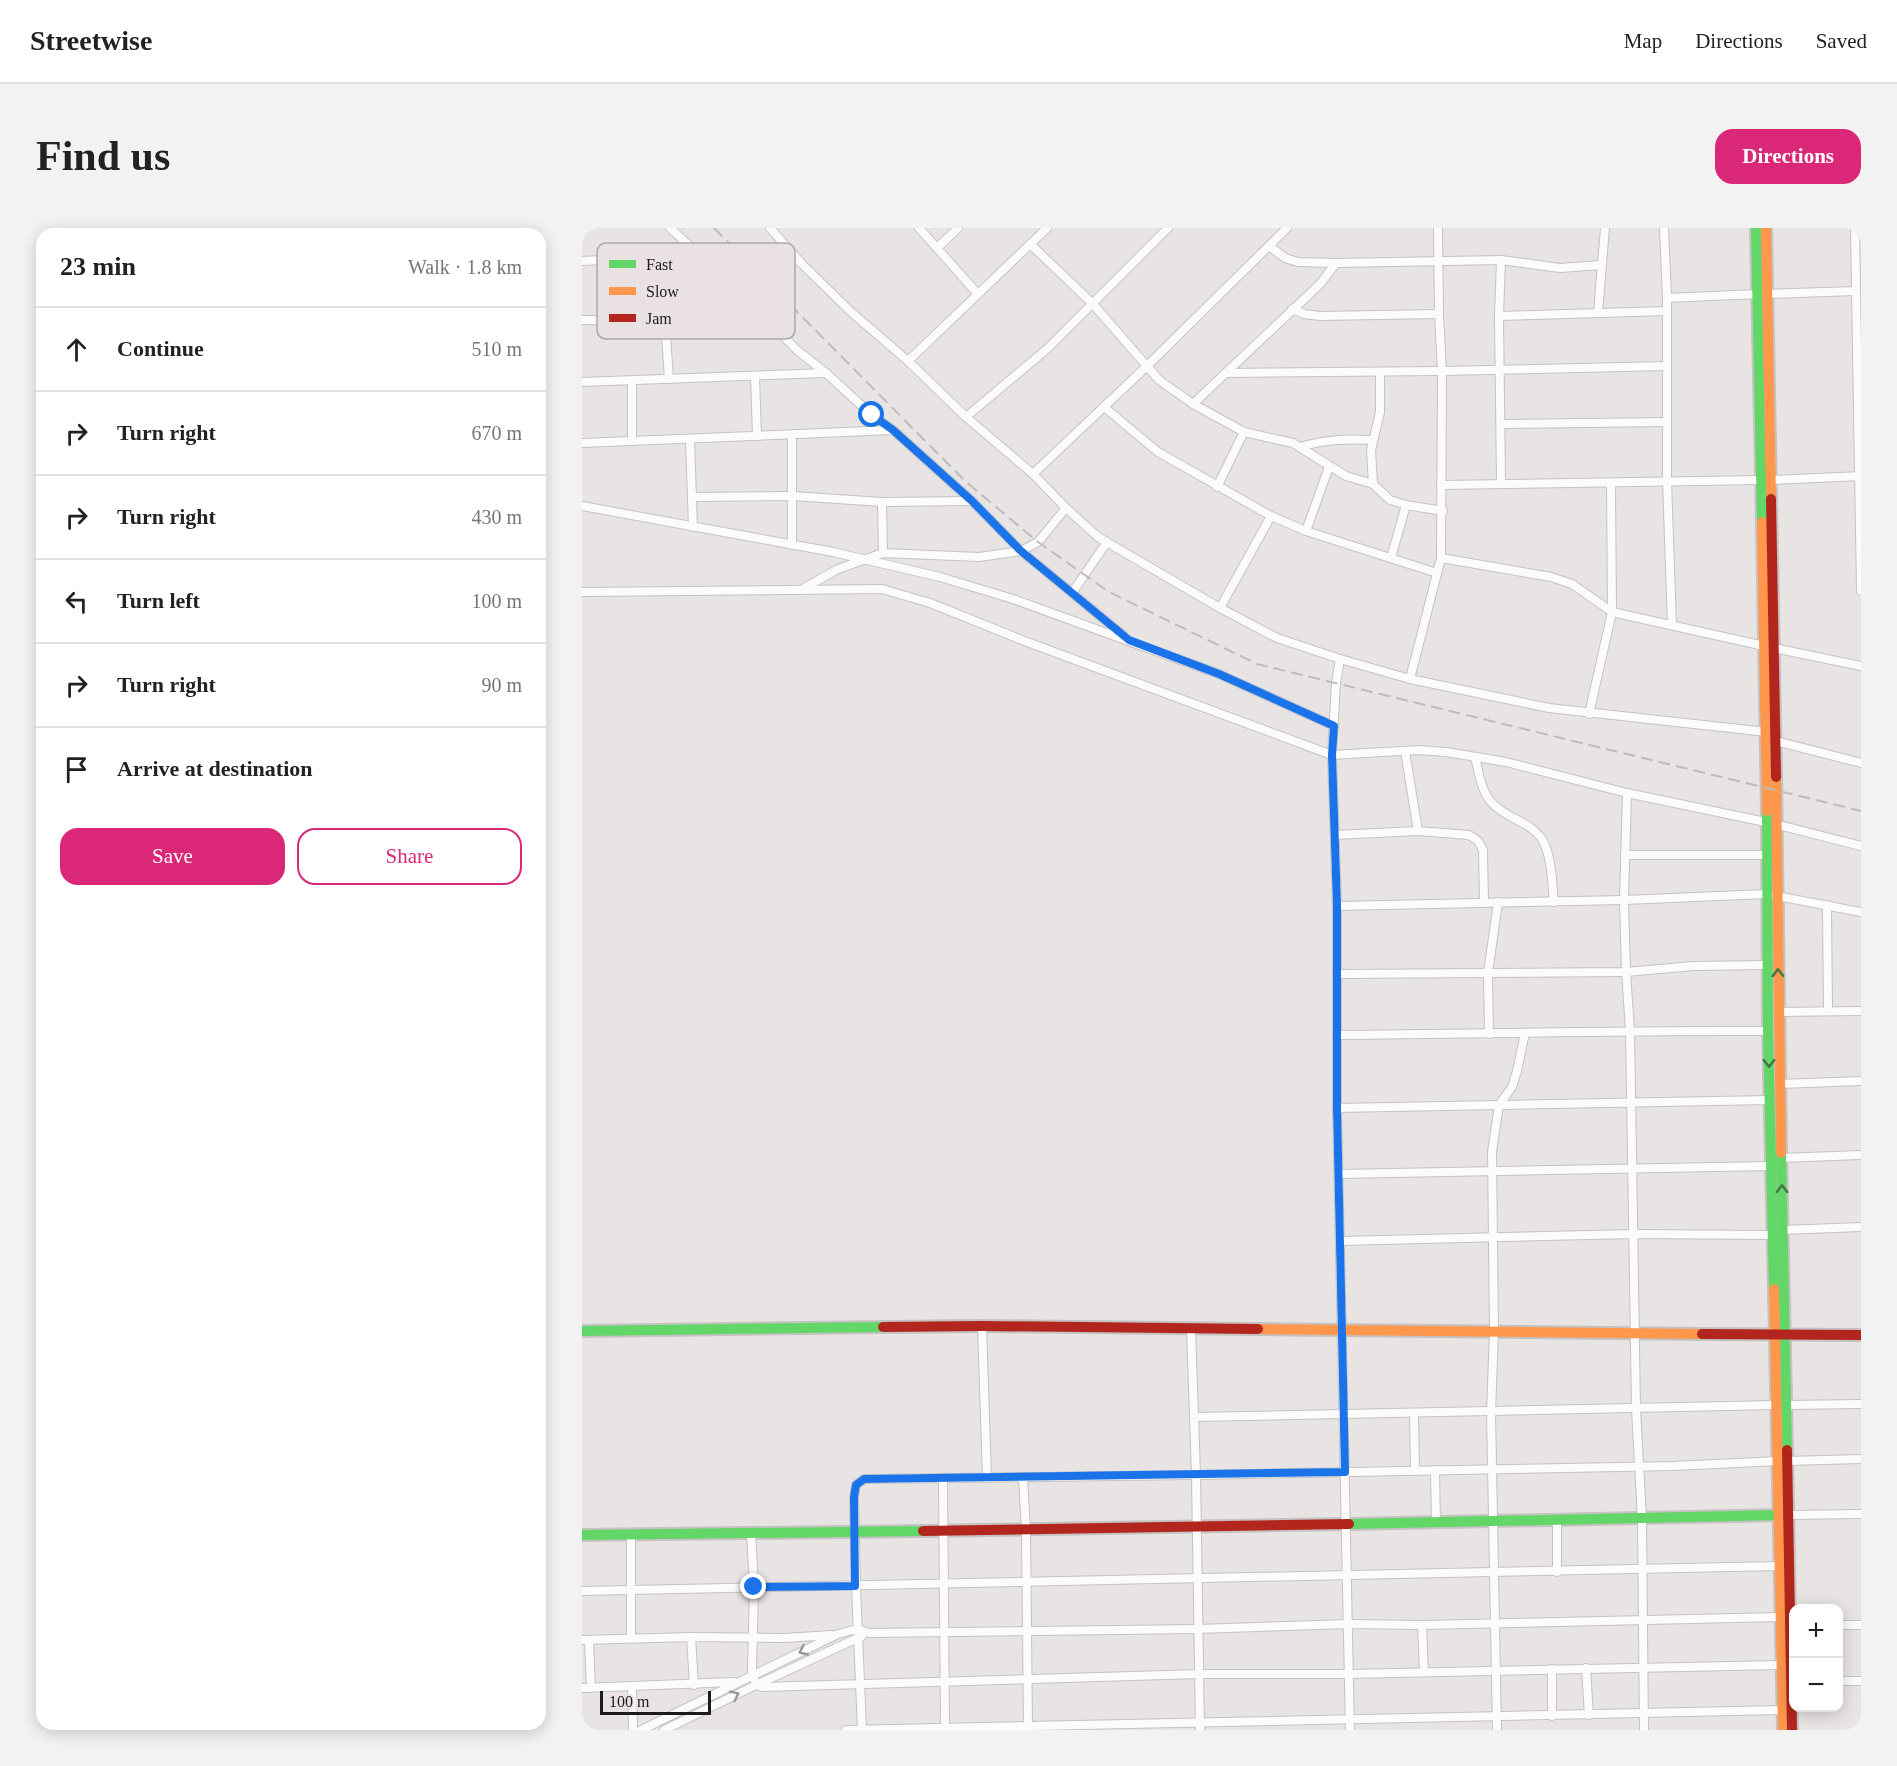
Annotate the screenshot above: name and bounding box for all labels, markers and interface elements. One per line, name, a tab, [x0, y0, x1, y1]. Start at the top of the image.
text: Streetwise	[30, 25, 152, 56]
text: Map	[1624, 29, 1662, 53]
text: Directions	[1695, 29, 1783, 53]
text: Saved	[1816, 29, 1867, 53]
button: Directions	[1715, 129, 1861, 184]
text: Find us	[36, 133, 170, 179]
legend	[597, 243, 795, 339]
text: 23 min	[60, 252, 136, 281]
text: Walk · 1.8 km	[408, 256, 522, 278]
text: Fast	[646, 256, 673, 273]
text: Slow	[646, 283, 679, 300]
text: Jam	[646, 310, 672, 327]
icon: ahead	[60, 333, 93, 366]
text: Continue	[117, 336, 204, 361]
text: 510 m	[471, 338, 522, 360]
route start	[858, 401, 884, 427]
icon: right	[60, 417, 93, 450]
text: Turn right	[117, 420, 216, 445]
text: 670 m	[471, 422, 522, 444]
icon: right	[60, 501, 93, 534]
text: Turn right	[117, 504, 216, 529]
text: 430 m	[471, 506, 522, 528]
icon: left	[60, 585, 93, 618]
text: Turn left	[117, 588, 200, 613]
text: 100 m	[471, 590, 522, 612]
icon: right	[60, 669, 93, 702]
text: Turn right	[117, 672, 216, 697]
text: 90 m	[481, 674, 522, 696]
icon: arrive	[60, 753, 93, 786]
text: Arrive at destination	[117, 756, 313, 781]
button: Save	[60, 828, 285, 885]
button: Share	[297, 828, 522, 885]
one-way arrow	[1772, 968, 1784, 977]
one-way arrow	[1763, 1059, 1775, 1068]
one-way arrow	[1776, 1184, 1788, 1193]
route end	[740, 1573, 766, 1599]
map controls	[1789, 1604, 1843, 1712]
button: +	[1789, 1604, 1843, 1658]
one-way arrow	[799, 1644, 810, 1656]
button: −	[1789, 1658, 1843, 1712]
scale bar	[600, 1688, 711, 1716]
one-way arrow	[729, 1691, 740, 1702]
text: 100 m	[609, 1693, 649, 1710]

